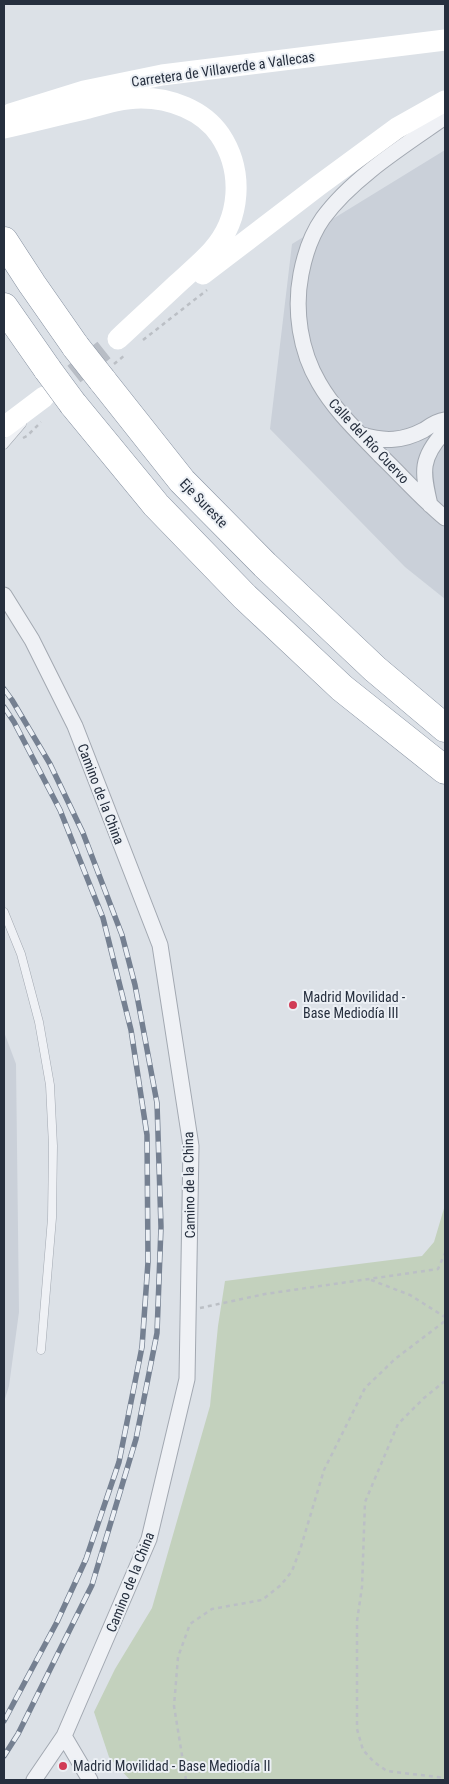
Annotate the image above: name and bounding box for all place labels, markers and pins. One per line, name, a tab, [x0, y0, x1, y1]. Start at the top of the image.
place label: Madrid Movilidad - Base Mediodía III	[303, 989, 406, 1021]
marker: Madrid Movilidad - Base Mediodía III	[287, 999, 299, 1011]
place label: Madrid Movilidad - Base Mediodía II	[73, 1758, 270, 1774]
marker: Madrid Movilidad - Base Mediodía II	[57, 1760, 69, 1772]

